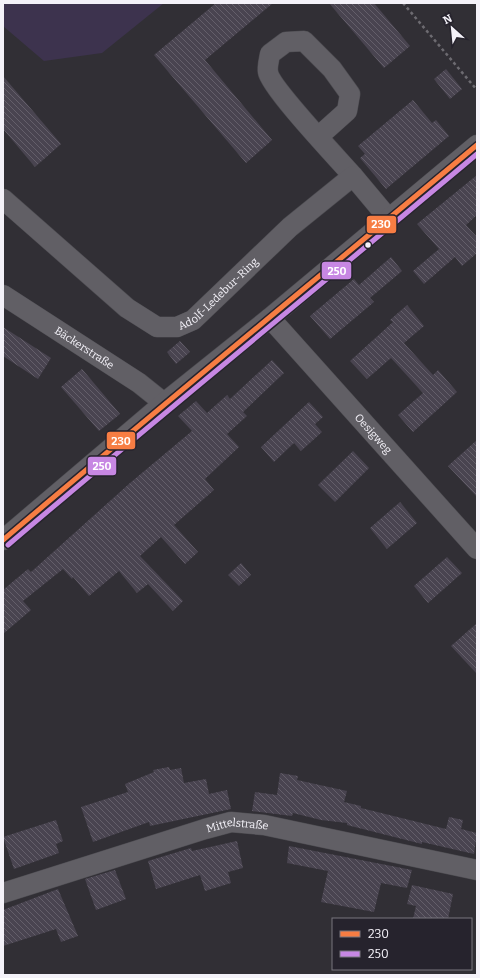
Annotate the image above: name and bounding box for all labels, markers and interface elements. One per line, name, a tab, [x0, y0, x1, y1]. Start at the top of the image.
north arrow	[432, 8, 472, 48]
text: N	[441, 12, 455, 27]
line badge: 230	[366, 215, 397, 234]
text: 230	[371, 218, 391, 231]
unlabelled marker	[363, 240, 373, 250]
street label: Adolf-Ledebur-Ring	[176, 255, 261, 332]
line badge: 250	[321, 261, 352, 280]
text: 250	[327, 265, 347, 278]
street label: Bäckerstraße	[52, 324, 116, 372]
street label: Oesigweg	[352, 411, 395, 456]
line badge: 230	[106, 431, 136, 450]
text: 230	[111, 435, 131, 448]
line badge: 250	[87, 456, 117, 476]
text: 250	[92, 460, 112, 473]
street label: Mittelstraße	[205, 815, 270, 835]
legend	[332, 918, 472, 970]
text: 230	[368, 927, 389, 941]
text: 250	[368, 947, 389, 961]

